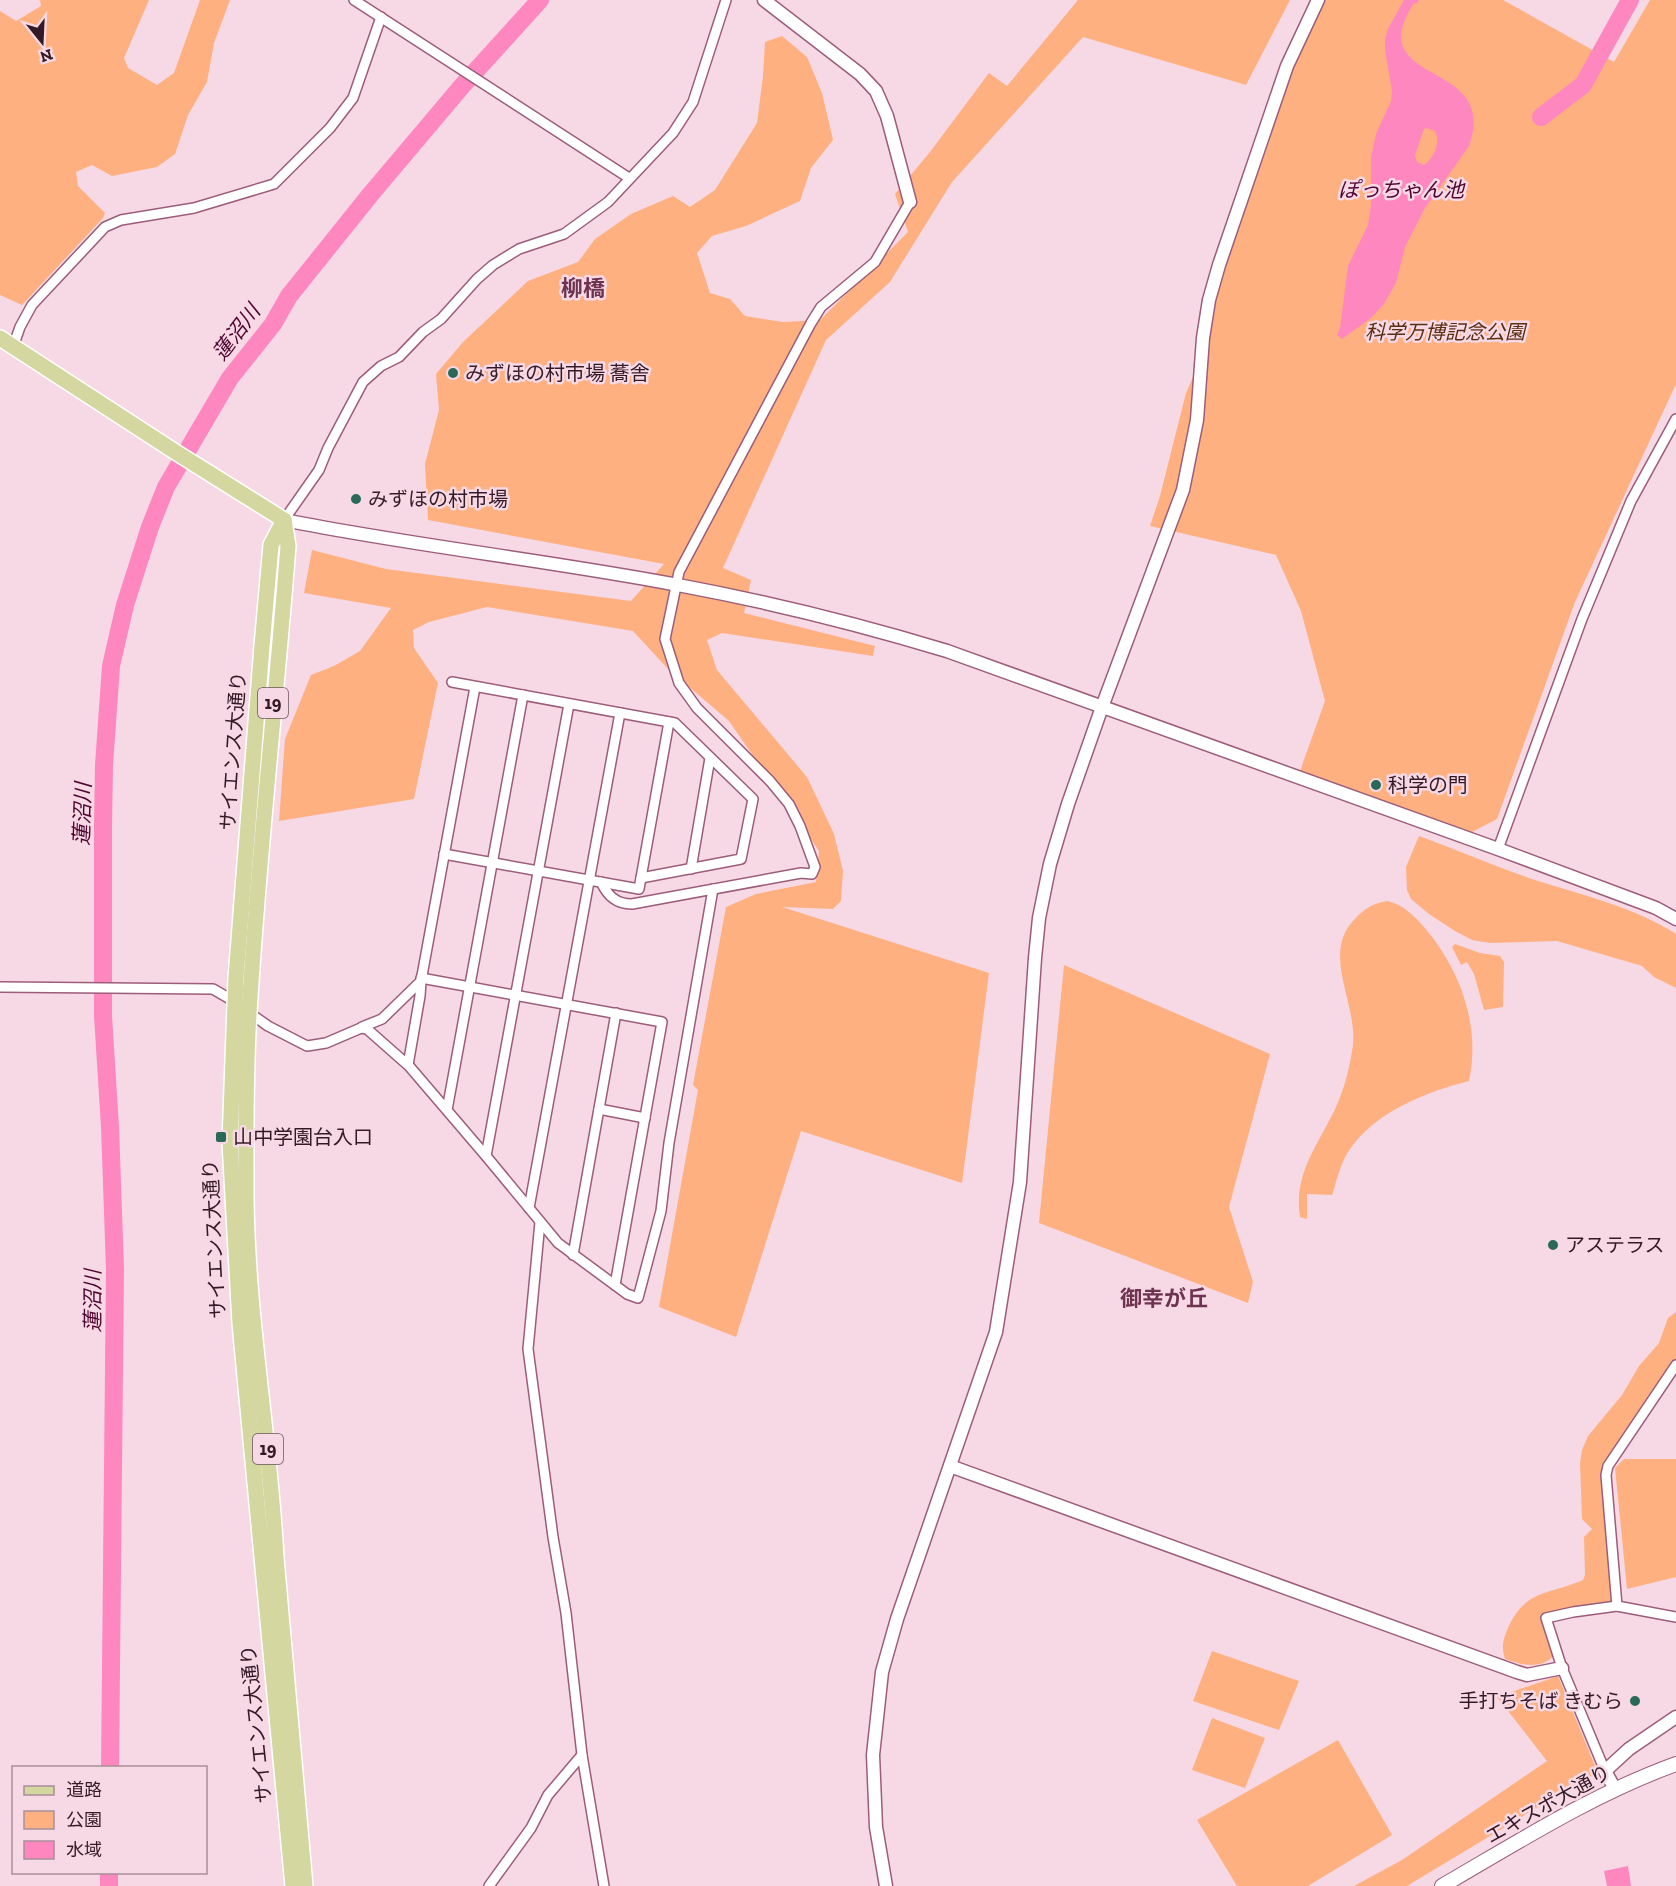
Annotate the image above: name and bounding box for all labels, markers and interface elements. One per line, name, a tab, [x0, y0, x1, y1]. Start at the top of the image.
north arrow	[12, 12, 72, 72]
text: N	[38, 45, 55, 67]
water label: ぽっちゃん池	[1338, 177, 1466, 202]
district label: 柳橋	[561, 275, 605, 302]
water label: 蓮沼川	[207, 298, 266, 365]
park label: 科学万博記念公園	[1365, 320, 1528, 344]
place label: みずほの村市場 蕎舎	[465, 361, 650, 385]
marker: みずほの村市場 蕎舎	[446, 366, 460, 380]
place label: みずほの村市場	[368, 487, 508, 511]
marker: みずほの村市場	[349, 492, 363, 506]
street label: サイエンス大通り	[215, 671, 251, 831]
road number: 19	[258, 688, 288, 718]
place label: 科学の門	[1388, 773, 1468, 797]
marker: 科学の門	[1369, 778, 1383, 792]
water label: 蓮沼川	[68, 780, 96, 846]
place label: 山中学園台入口	[233, 1125, 373, 1149]
marker: 山中学園台入口	[214, 1130, 228, 1144]
street label: サイエンス大通り	[198, 1159, 230, 1319]
place label: アステラス	[1565, 1233, 1665, 1257]
marker: アステラス	[1546, 1238, 1560, 1252]
water label: 蓮沼川	[80, 1268, 105, 1333]
district label: 御幸が丘	[1120, 1285, 1208, 1312]
road number: 19	[253, 1434, 283, 1464]
street label: サイエンス大通り	[236, 1643, 276, 1805]
place label: 手打ちそば きむら	[1458, 1689, 1623, 1713]
marker: 手打ちそば きむら	[1628, 1694, 1642, 1708]
street label: エキスポ大通り	[1481, 1760, 1615, 1848]
legend	[12, 1766, 207, 1874]
text: 道路	[66, 1779, 102, 1801]
text: 公園	[66, 1809, 102, 1831]
text: 水域	[66, 1839, 102, 1861]

